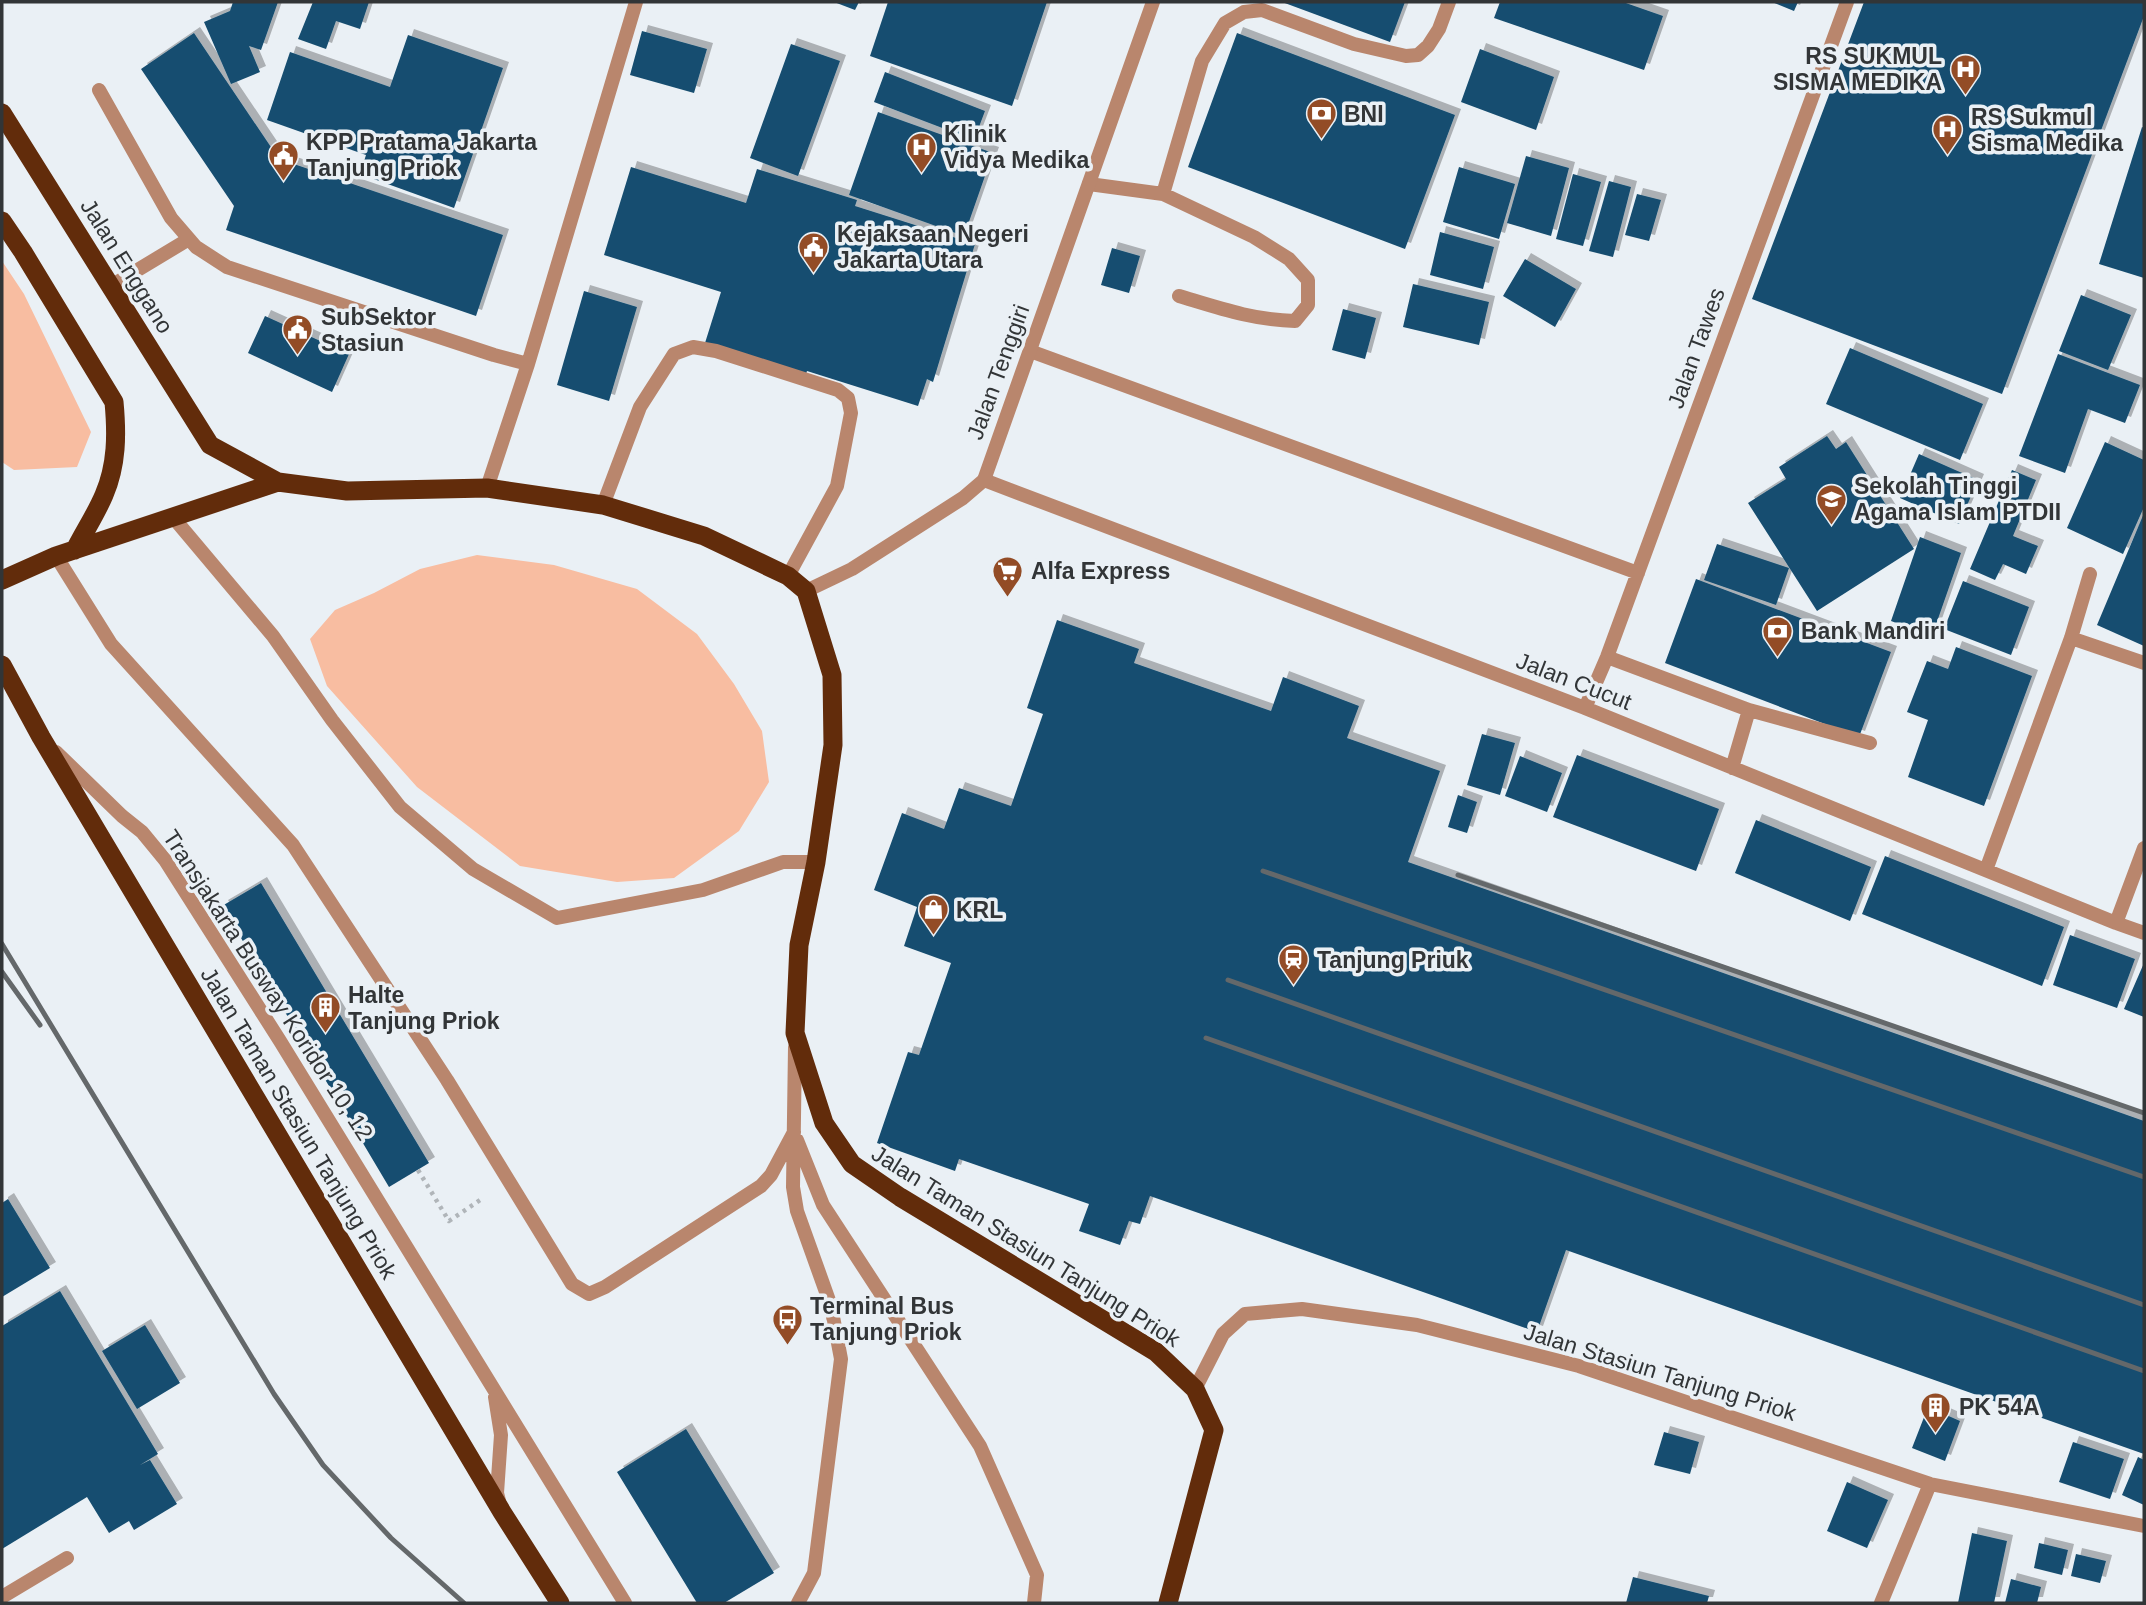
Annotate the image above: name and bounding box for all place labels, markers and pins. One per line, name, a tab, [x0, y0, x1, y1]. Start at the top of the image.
place label: RS SUKMUL SISMA MEDIKA	[1773, 43, 1942, 95]
hospital icon: RS SUKMUL SISMA MEDIKA	[1948, 52, 1982, 96]
bank icon: BNI	[1304, 97, 1338, 141]
place label: BNI	[1344, 101, 1384, 127]
place label: RS Sukmul Sisma Medika	[1971, 104, 2123, 156]
hospital icon: RS Sukmul Sisma Medika	[1931, 113, 1965, 157]
place label: Klinik Vidya Medika	[944, 121, 1090, 173]
place label: KPP Pratama Jakarta Tanjung Priok	[306, 129, 537, 181]
hospital icon: Klinik Vidya Medika	[904, 130, 938, 174]
public building icon: KPP Pratama Jakarta Tanjung Priok	[266, 138, 300, 182]
place label: Kejaksaan Negeri Jakarta Utara	[837, 221, 1029, 273]
public building icon: Kejaksaan Negeri Jakarta Utara	[797, 230, 831, 274]
place label: SubSektor Stasiun	[321, 304, 436, 356]
public building icon: SubSektor Stasiun	[281, 313, 315, 357]
place label: Sekolah Tinggi Agama Islam PTDII	[1854, 473, 2061, 525]
school or university icon: Sekolah Tinggi Agama Islam PTDII	[1814, 482, 1848, 526]
supermarket icon: Alfa Express	[991, 554, 1025, 598]
place label: Alfa Express	[1031, 558, 1170, 584]
bank icon: Bank Mandiri	[1761, 614, 1795, 658]
place label: Bank Mandiri	[1801, 618, 1945, 644]
shop icon: KRL	[916, 893, 950, 937]
place label: KRL	[956, 897, 1003, 923]
station icon: Tanjung Priuk	[1277, 943, 1311, 987]
place label: Tanjung Priuk	[1317, 947, 1469, 973]
place label: Halte Tanjung Priok	[348, 982, 500, 1034]
building icon: Halte Tanjung Priok	[308, 991, 342, 1035]
place label: Terminal Bus Tanjung Priok	[810, 1293, 962, 1345]
bus stop icon: Terminal Bus Tanjung Priok	[770, 1302, 804, 1346]
building icon: PK 54A	[1919, 1390, 1953, 1434]
place label: PK 54A	[1959, 1394, 2040, 1420]

